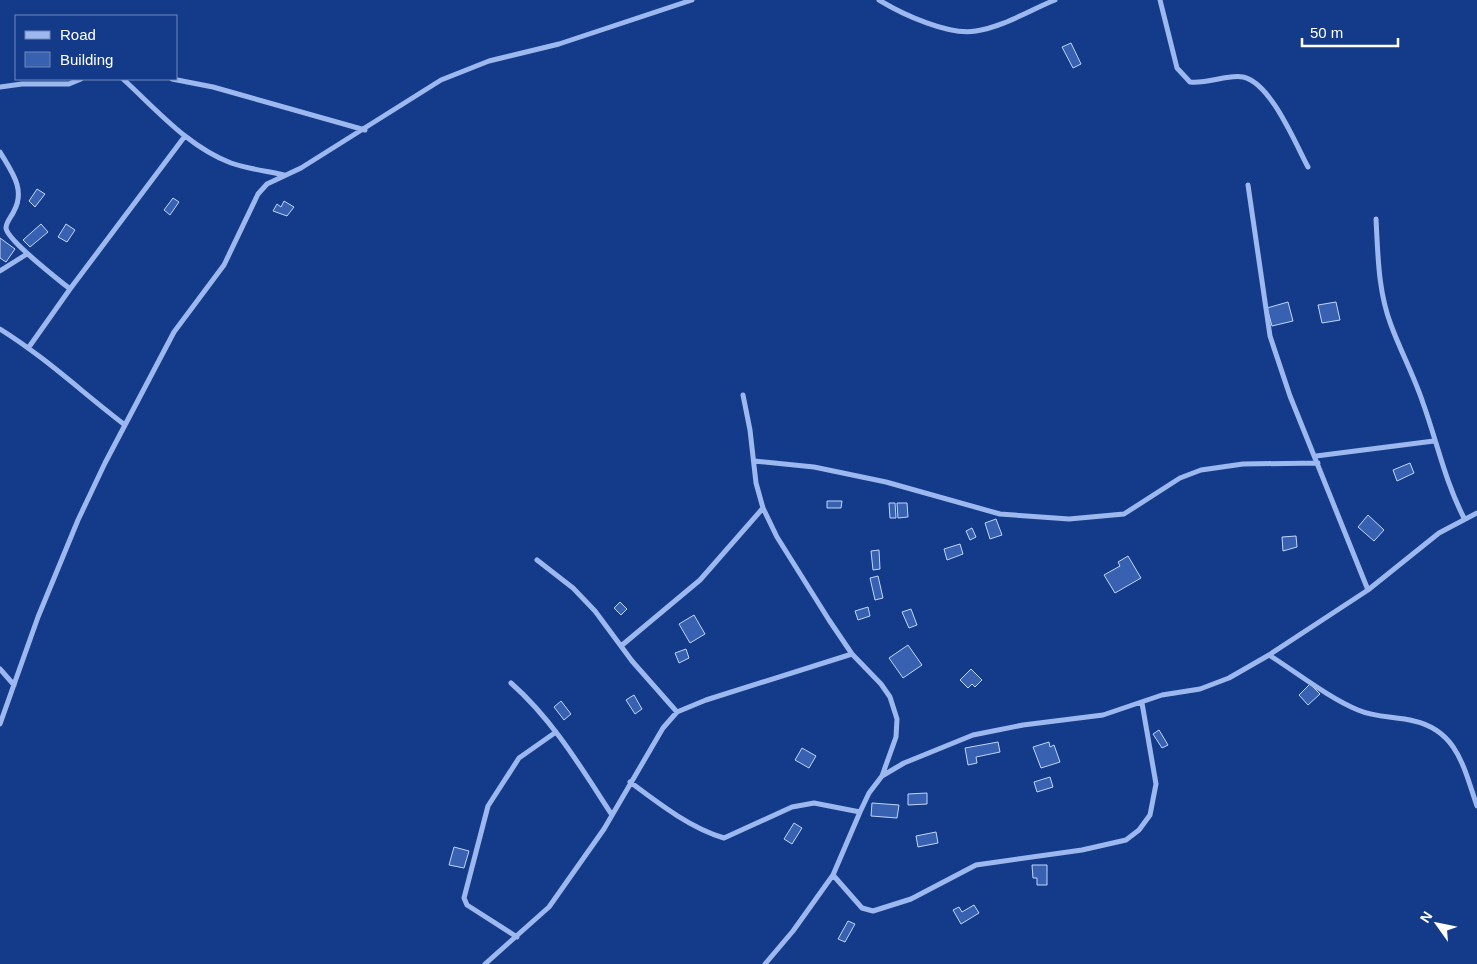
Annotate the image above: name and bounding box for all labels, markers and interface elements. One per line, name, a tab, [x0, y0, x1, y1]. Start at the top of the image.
legend	[15, 15, 178, 80]
scale bar	[1302, 15, 1398, 47]
text: 50 m	[1310, 24, 1343, 41]
text: Road	[60, 26, 96, 43]
text: Building	[60, 51, 113, 68]
north arrow	[1412, 899, 1462, 949]
text: N	[1417, 908, 1436, 926]

